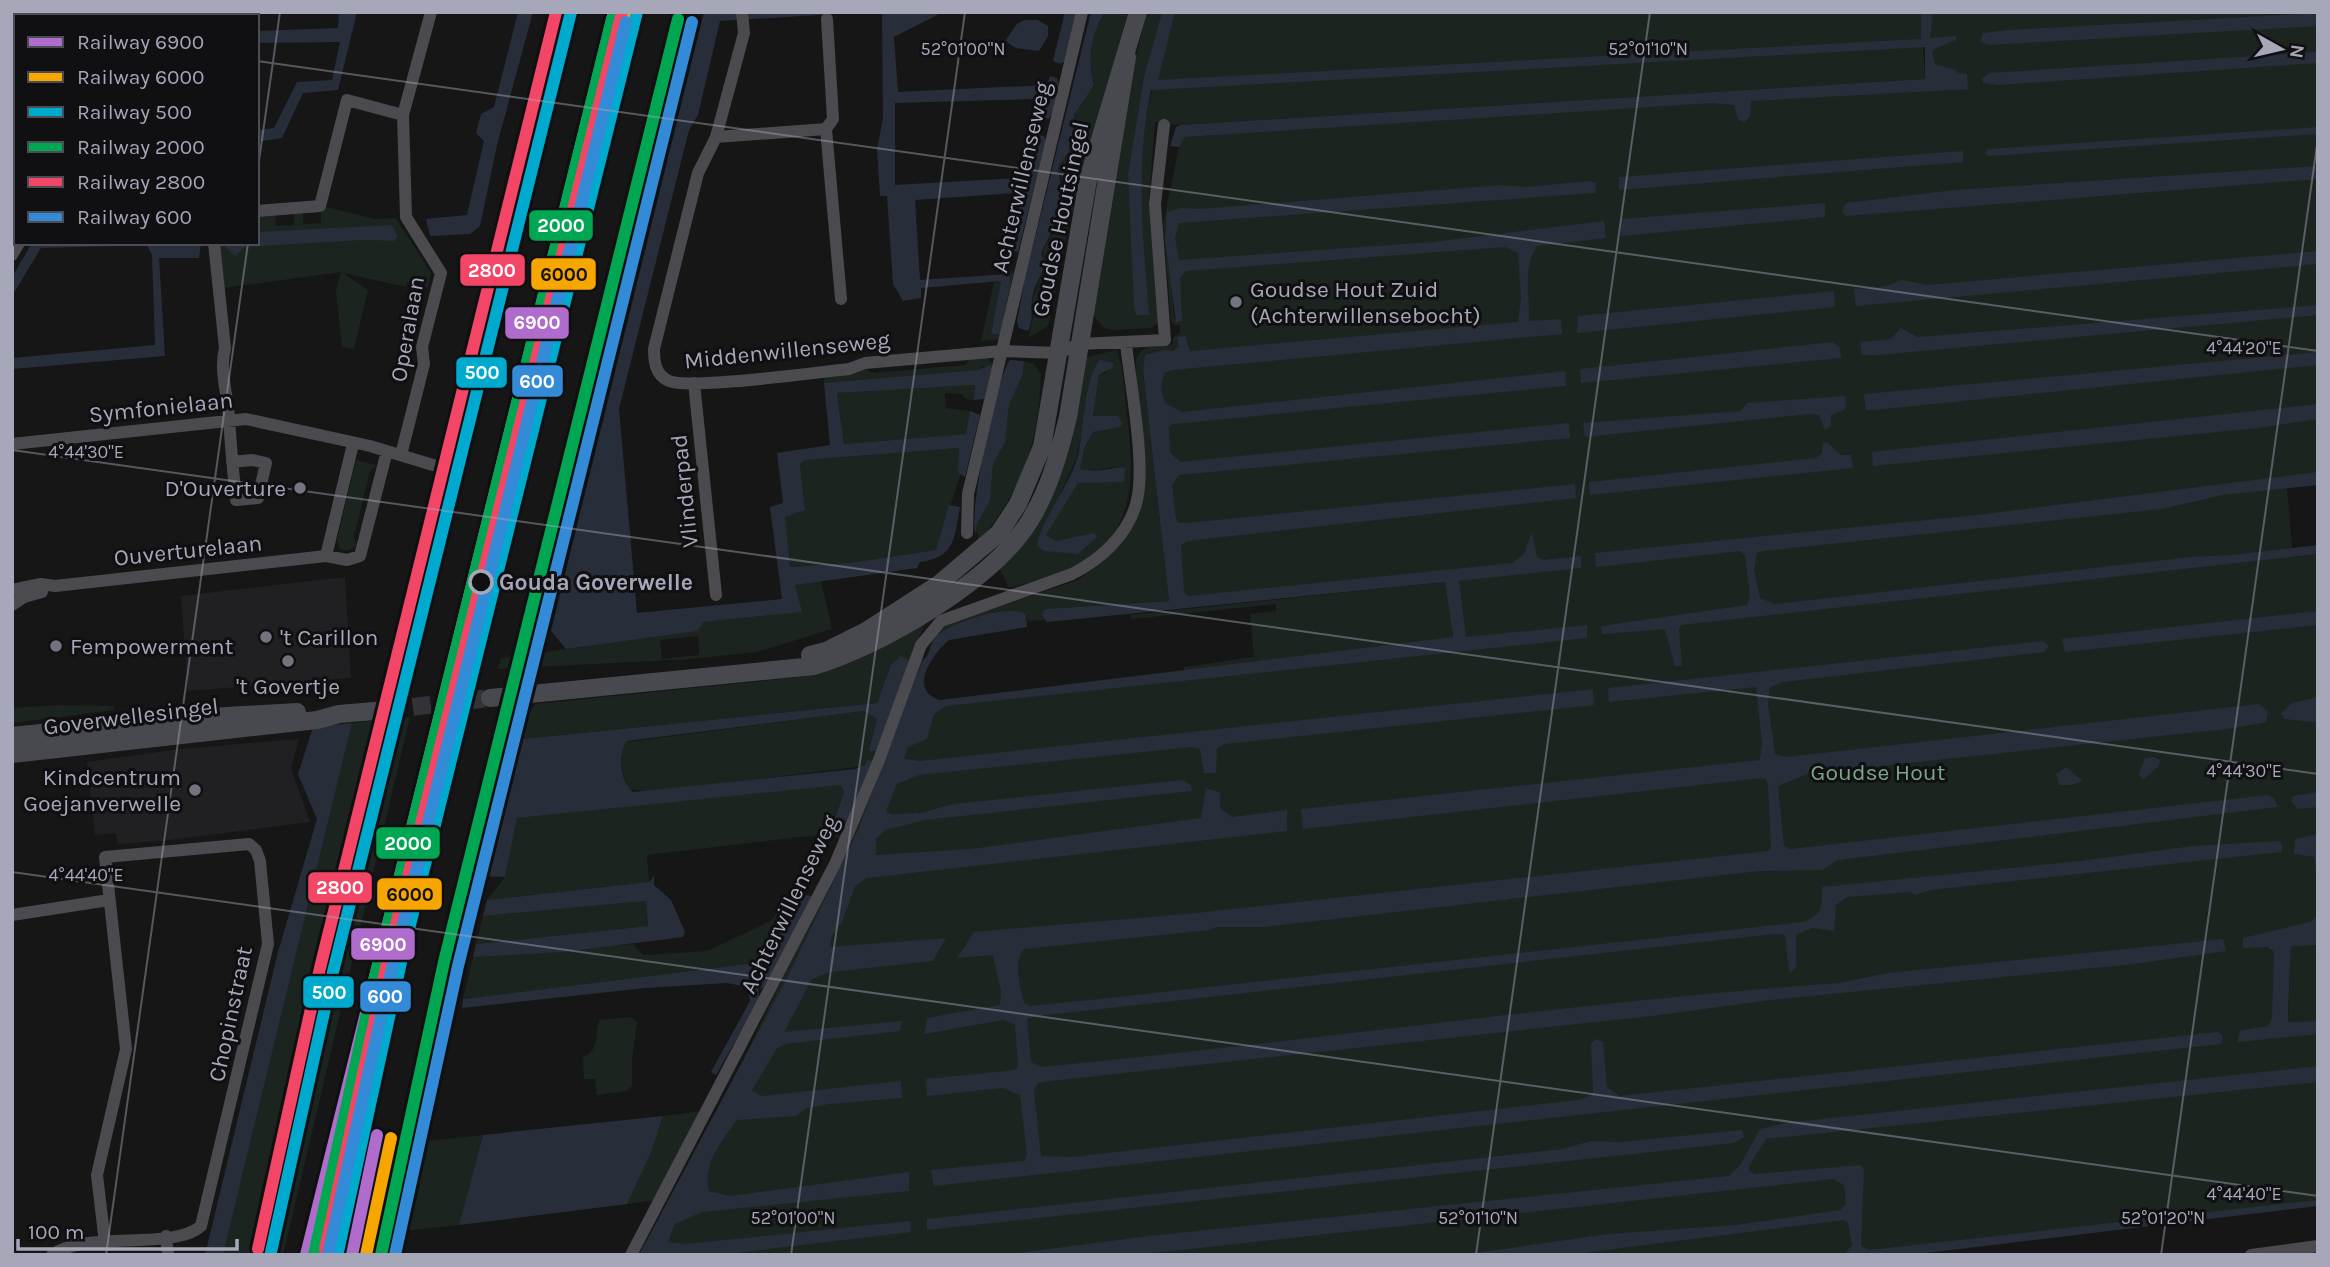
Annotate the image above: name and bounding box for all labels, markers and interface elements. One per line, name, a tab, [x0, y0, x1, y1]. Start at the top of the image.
legend	[14, 14, 259, 245]
north arrow	[2246, 14, 2316, 84]
text: Railway 6900	[77, 30, 204, 54]
text: 52°01'00"N	[921, 38, 1005, 60]
text: 52°01'10"N	[1608, 38, 1688, 60]
text: N	[2285, 43, 2309, 60]
text: Railway 6000	[77, 65, 205, 89]
street label: Achterwillenseweg	[986, 79, 1057, 275]
text: Railway 500	[77, 100, 192, 124]
street label: Goudse Houtsingel	[1027, 119, 1094, 319]
text: Railway 2000	[77, 135, 205, 159]
text: Railway 2800	[77, 170, 205, 194]
text: Railway 600	[77, 205, 192, 229]
line badge: 2000	[528, 209, 594, 242]
text: 2000	[537, 215, 585, 237]
line badge: 2800	[459, 253, 526, 287]
line badge: 6000	[530, 257, 597, 291]
text: 2800	[468, 260, 516, 282]
text: 6000	[540, 264, 588, 286]
street label: Operalaan	[385, 274, 430, 384]
place label: Goudse Hout Zuid (Achterwillensebocht)	[1250, 276, 1481, 329]
marker: Goudse Hout Zuid (Achterwillensebocht)	[1228, 294, 1244, 310]
line badge: 6900	[504, 306, 570, 340]
text: 6900	[513, 312, 561, 334]
street label: Middenwillenseweg	[683, 326, 891, 375]
text: 4°44'20"E	[2206, 337, 2282, 359]
line badge: 500	[455, 356, 508, 389]
text: 500	[464, 362, 500, 384]
line badge: 600	[511, 364, 564, 398]
text: 600	[519, 371, 555, 393]
street label: Symfonielaan	[88, 387, 234, 428]
street label: Vlinderpad	[665, 433, 704, 549]
text: 4°44'30"E	[48, 441, 124, 463]
place label: D'Ouverture	[165, 475, 286, 502]
marker: D'Ouverture	[292, 480, 308, 496]
street label: Ouverturelaan	[113, 529, 263, 572]
place label: Gouda Goverwelle	[499, 569, 693, 596]
marker: Gouda Goverwelle	[469, 570, 493, 594]
place label: 't Carillon	[280, 624, 379, 651]
marker: 't Carillon	[258, 629, 274, 645]
place label: Fempowerment	[70, 633, 234, 660]
marker: Fempowerment	[48, 638, 64, 654]
marker: 't Govertje	[280, 653, 296, 669]
place label: 't Govertje	[236, 673, 340, 700]
street label: Goverwellesingel	[42, 692, 220, 741]
park label: Goudse Hout	[1811, 759, 1946, 786]
text: 4°44'30"E	[2206, 760, 2282, 782]
place label: Kindcentrum Goejanverwelle	[23, 764, 181, 817]
marker: Kindcentrum Goejanverwelle	[187, 782, 203, 798]
street label: Achterwillenseweg	[735, 811, 844, 998]
line badge: 2000	[375, 826, 441, 860]
text: 2000	[384, 833, 432, 855]
text: 4°44'40"E	[48, 864, 124, 886]
line badge: 2800	[307, 871, 373, 904]
text: 2800	[316, 877, 364, 899]
line badge: 6000	[376, 877, 443, 911]
text: 6000	[386, 884, 434, 906]
line badge: 6900	[350, 927, 416, 961]
text: 6900	[359, 934, 407, 956]
street label: Chopinstraat	[203, 944, 258, 1084]
line badge: 500	[302, 975, 355, 1009]
line badge: 600	[359, 980, 412, 1013]
text: 500	[311, 982, 347, 1004]
text: 600	[367, 986, 403, 1008]
text: 4°44'40"E	[2206, 1183, 2282, 1205]
text: 52°01'00"N	[751, 1207, 835, 1229]
text: 52°01'10"N	[1438, 1207, 1518, 1229]
text: 52°01'20"N	[2121, 1207, 2205, 1229]
scale bar	[18, 1208, 236, 1252]
text: 100 m	[28, 1220, 85, 1244]

